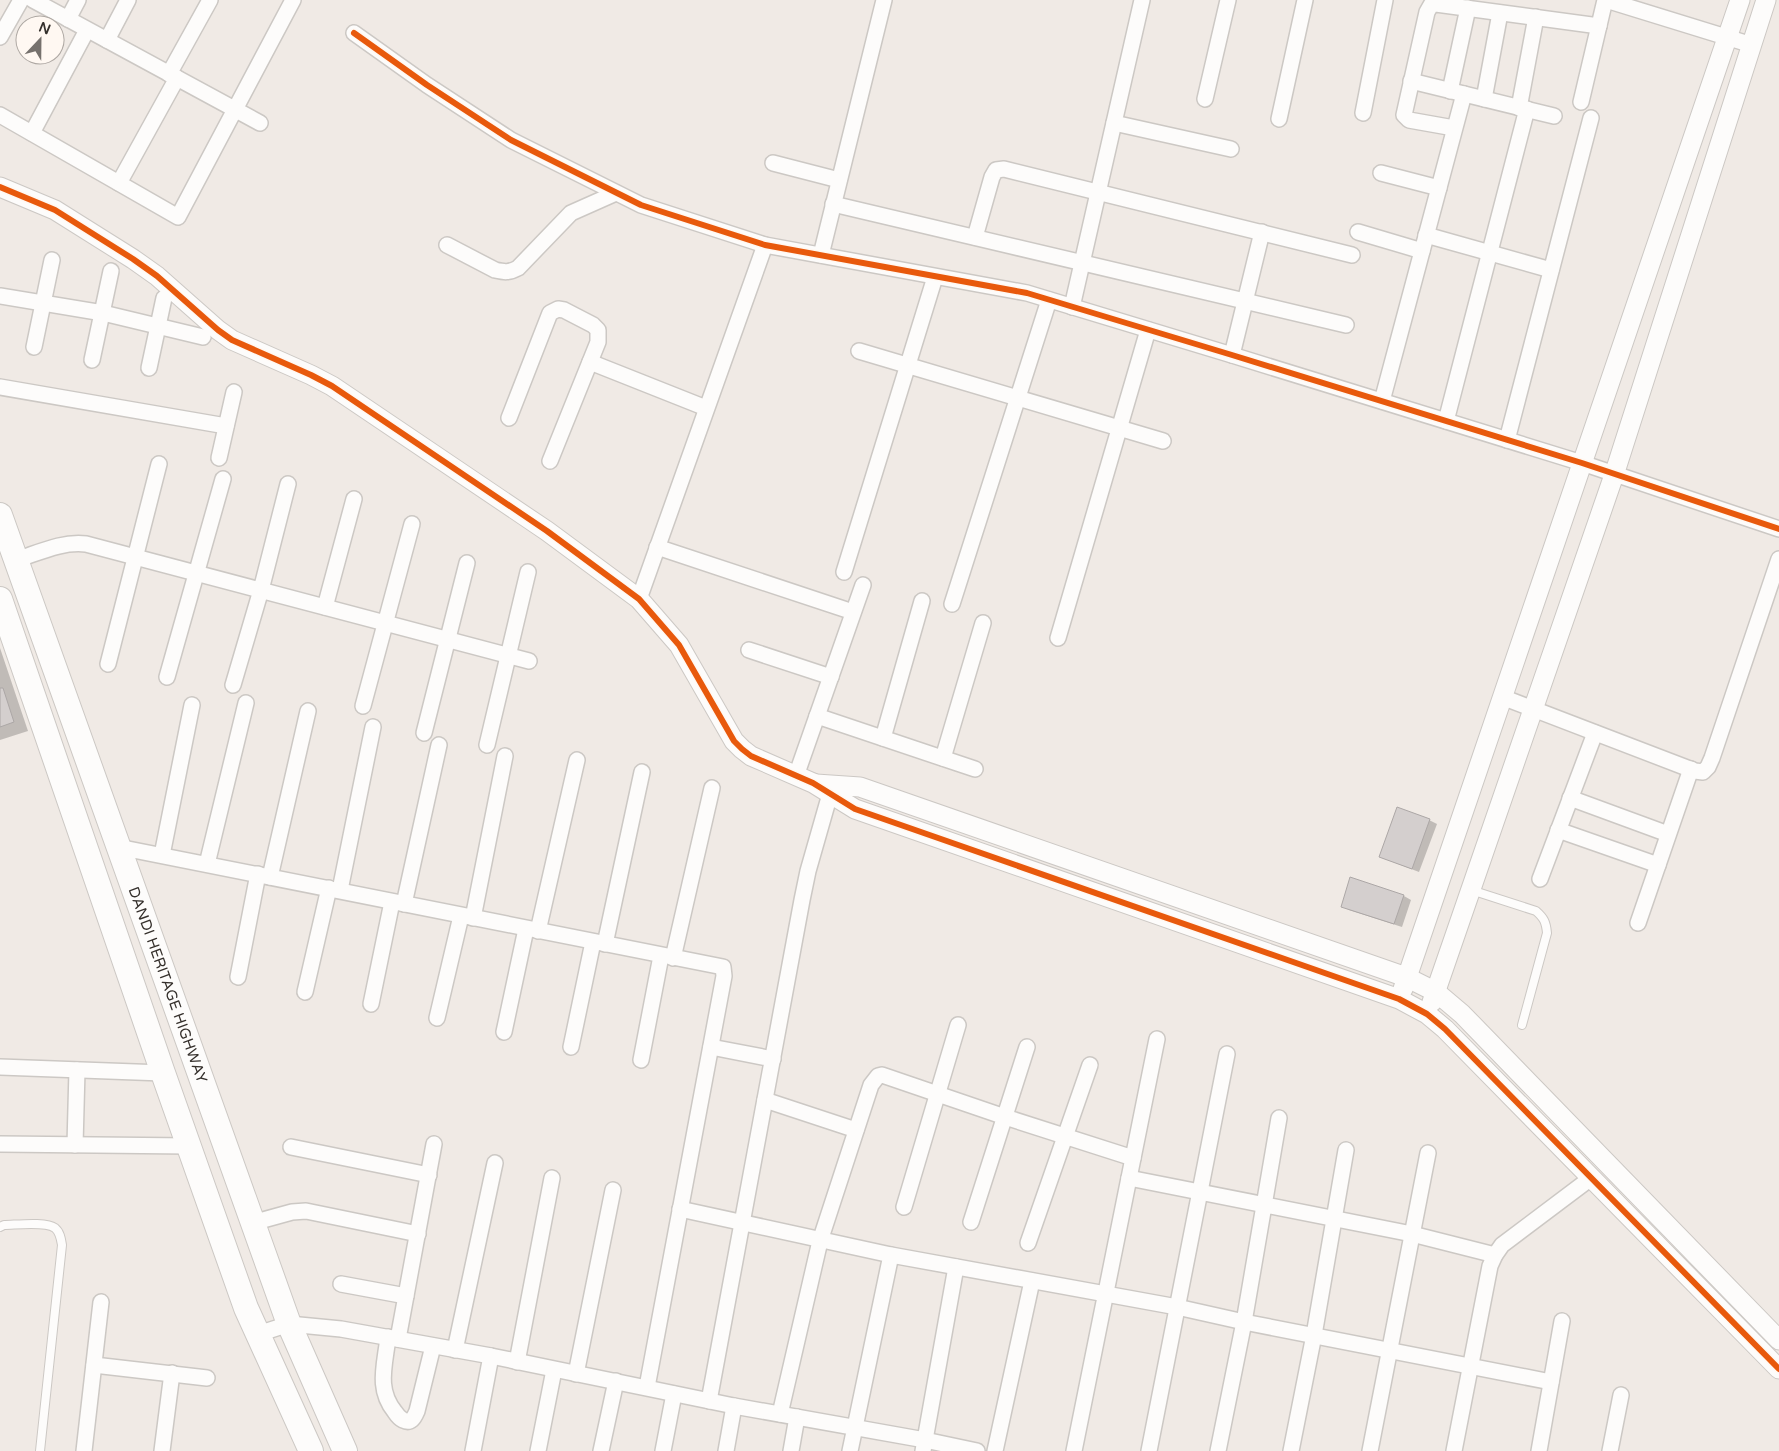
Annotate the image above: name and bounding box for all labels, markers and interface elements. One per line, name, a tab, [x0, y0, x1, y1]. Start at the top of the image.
north arrow	[15, 15, 65, 65]
text: N	[36, 18, 53, 38]
street label: DANDI HERITAGE HIGHWAY	[125, 884, 211, 1086]

